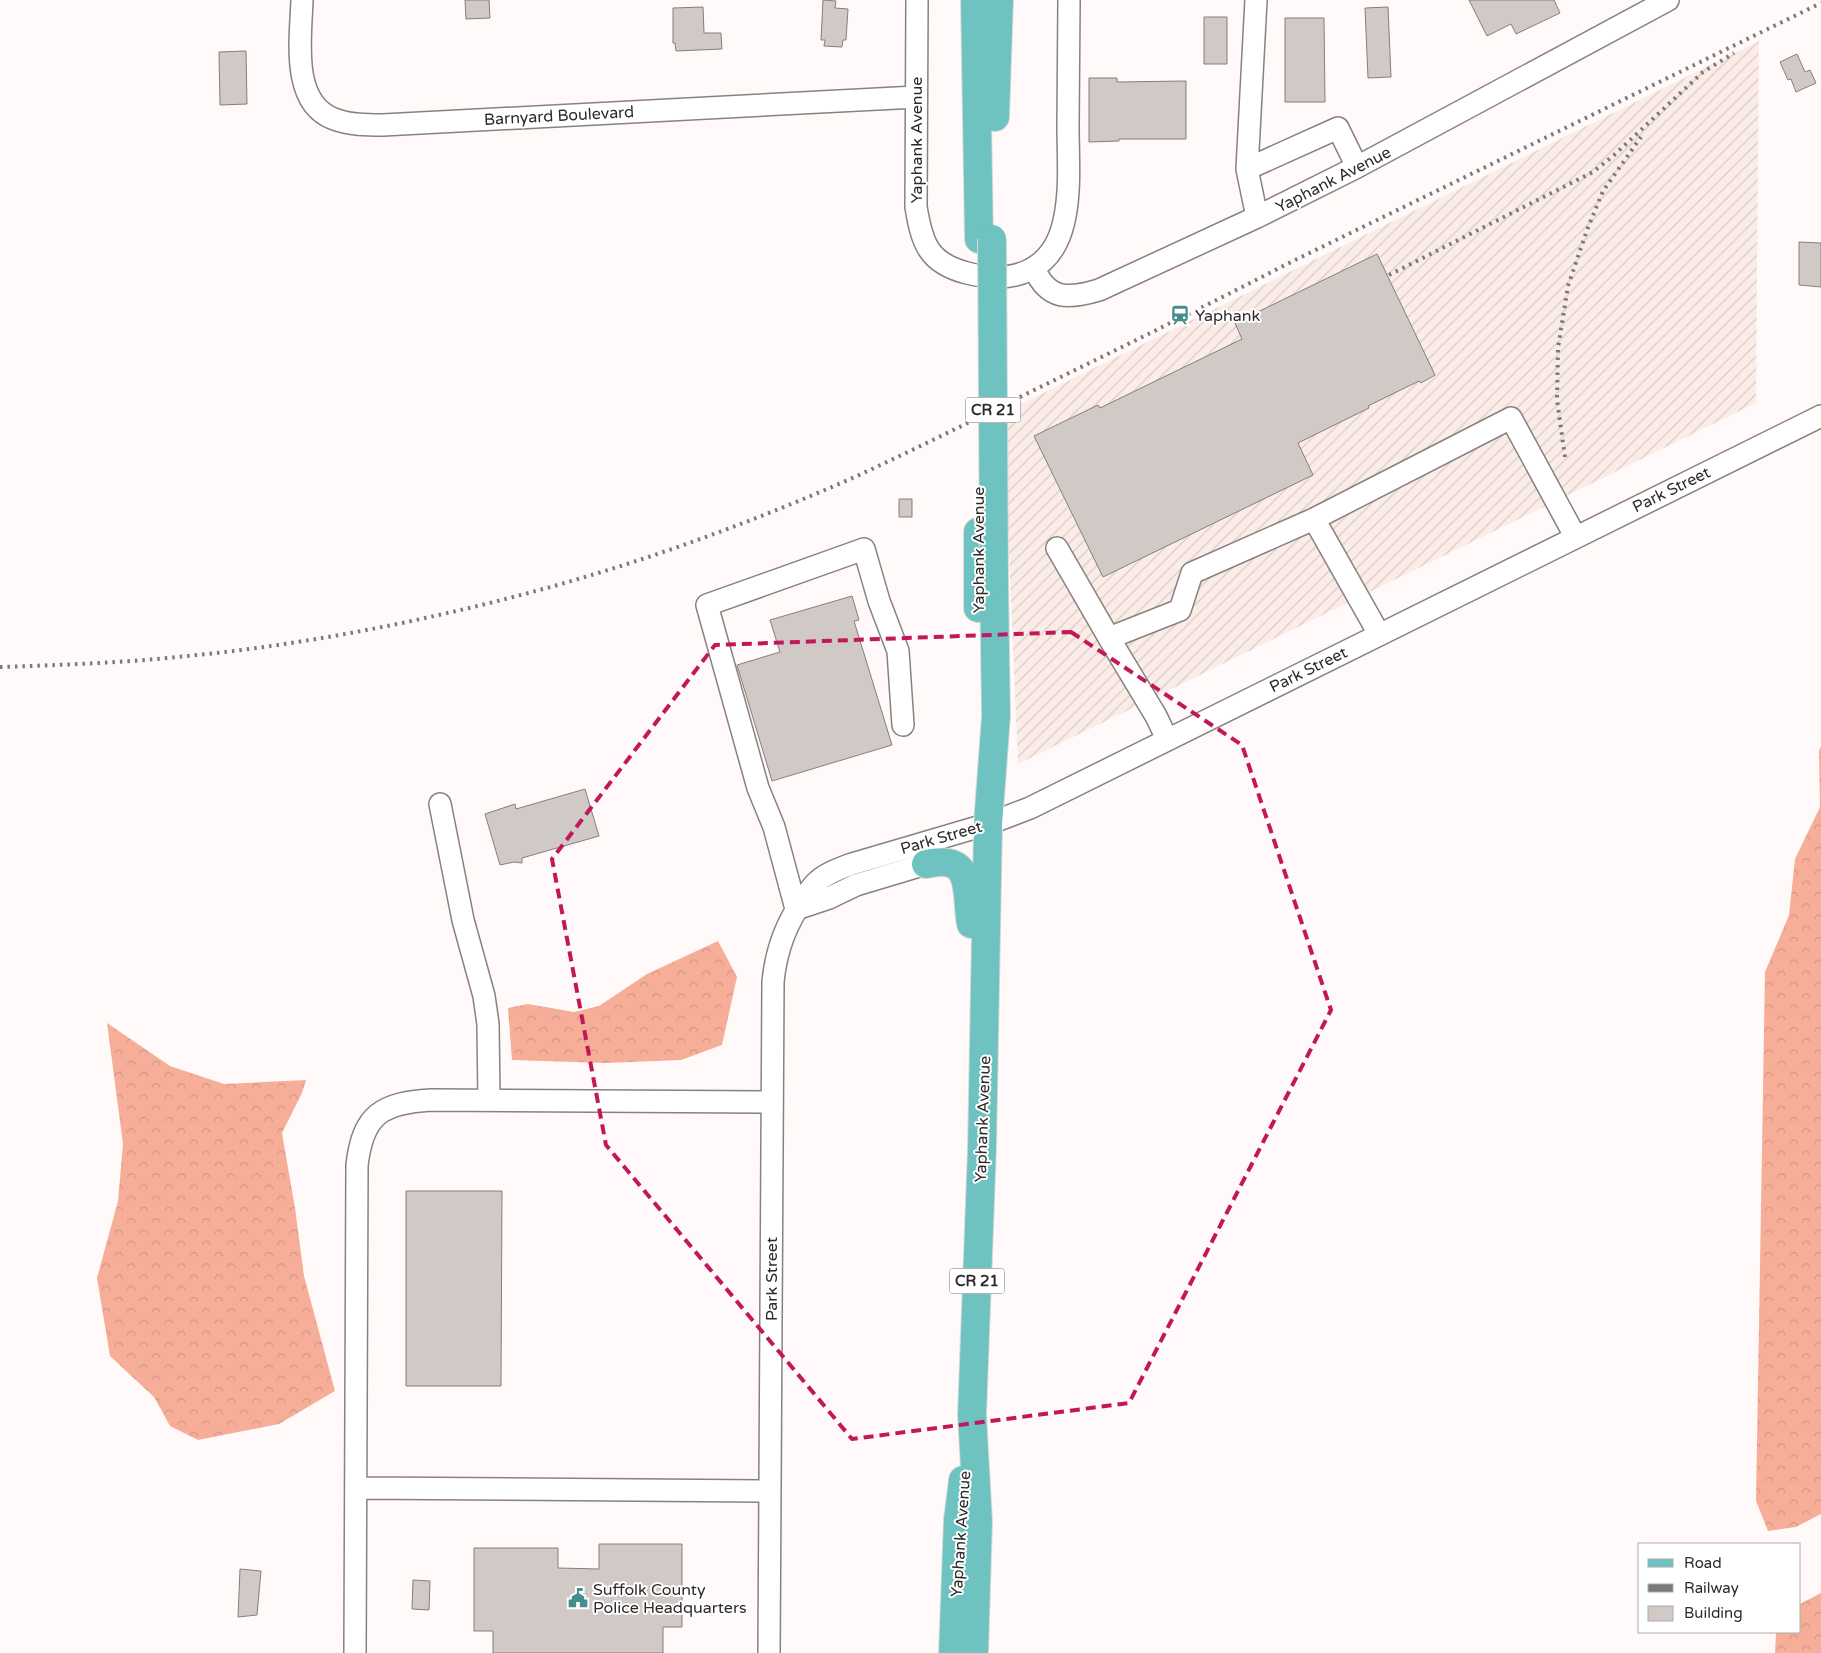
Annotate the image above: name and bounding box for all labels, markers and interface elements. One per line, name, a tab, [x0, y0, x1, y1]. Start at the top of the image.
street label: Yaphank Avenue	[907, 77, 927, 203]
street label: Barnyard Boulevard	[484, 102, 635, 130]
street label: Yaphank Avenue	[1272, 142, 1394, 218]
station icon: Yaphank	[1169, 304, 1191, 326]
place label: Yaphank	[1195, 306, 1260, 326]
road number: CR 21	[966, 398, 1020, 422]
street label: Park Street	[1629, 462, 1714, 517]
street label: Yaphank Avenue	[969, 487, 989, 613]
street label: Park Street	[1266, 642, 1351, 697]
street label: Park Street	[898, 817, 984, 859]
street label: Yaphank Avenue	[971, 1055, 995, 1183]
street label: Park Street	[762, 1237, 782, 1321]
road number: CR 21	[950, 1268, 1004, 1294]
street label: Yaphank Avenue	[947, 1470, 975, 1598]
legend	[1638, 1543, 1801, 1633]
text: Road	[1684, 1554, 1722, 1572]
text: Railway	[1684, 1579, 1739, 1597]
place label: Suffolk County Police Headquarters	[593, 1580, 747, 1618]
public building icon: Suffolk County Police Headquarters	[567, 1587, 589, 1609]
text: Building	[1684, 1604, 1743, 1622]

